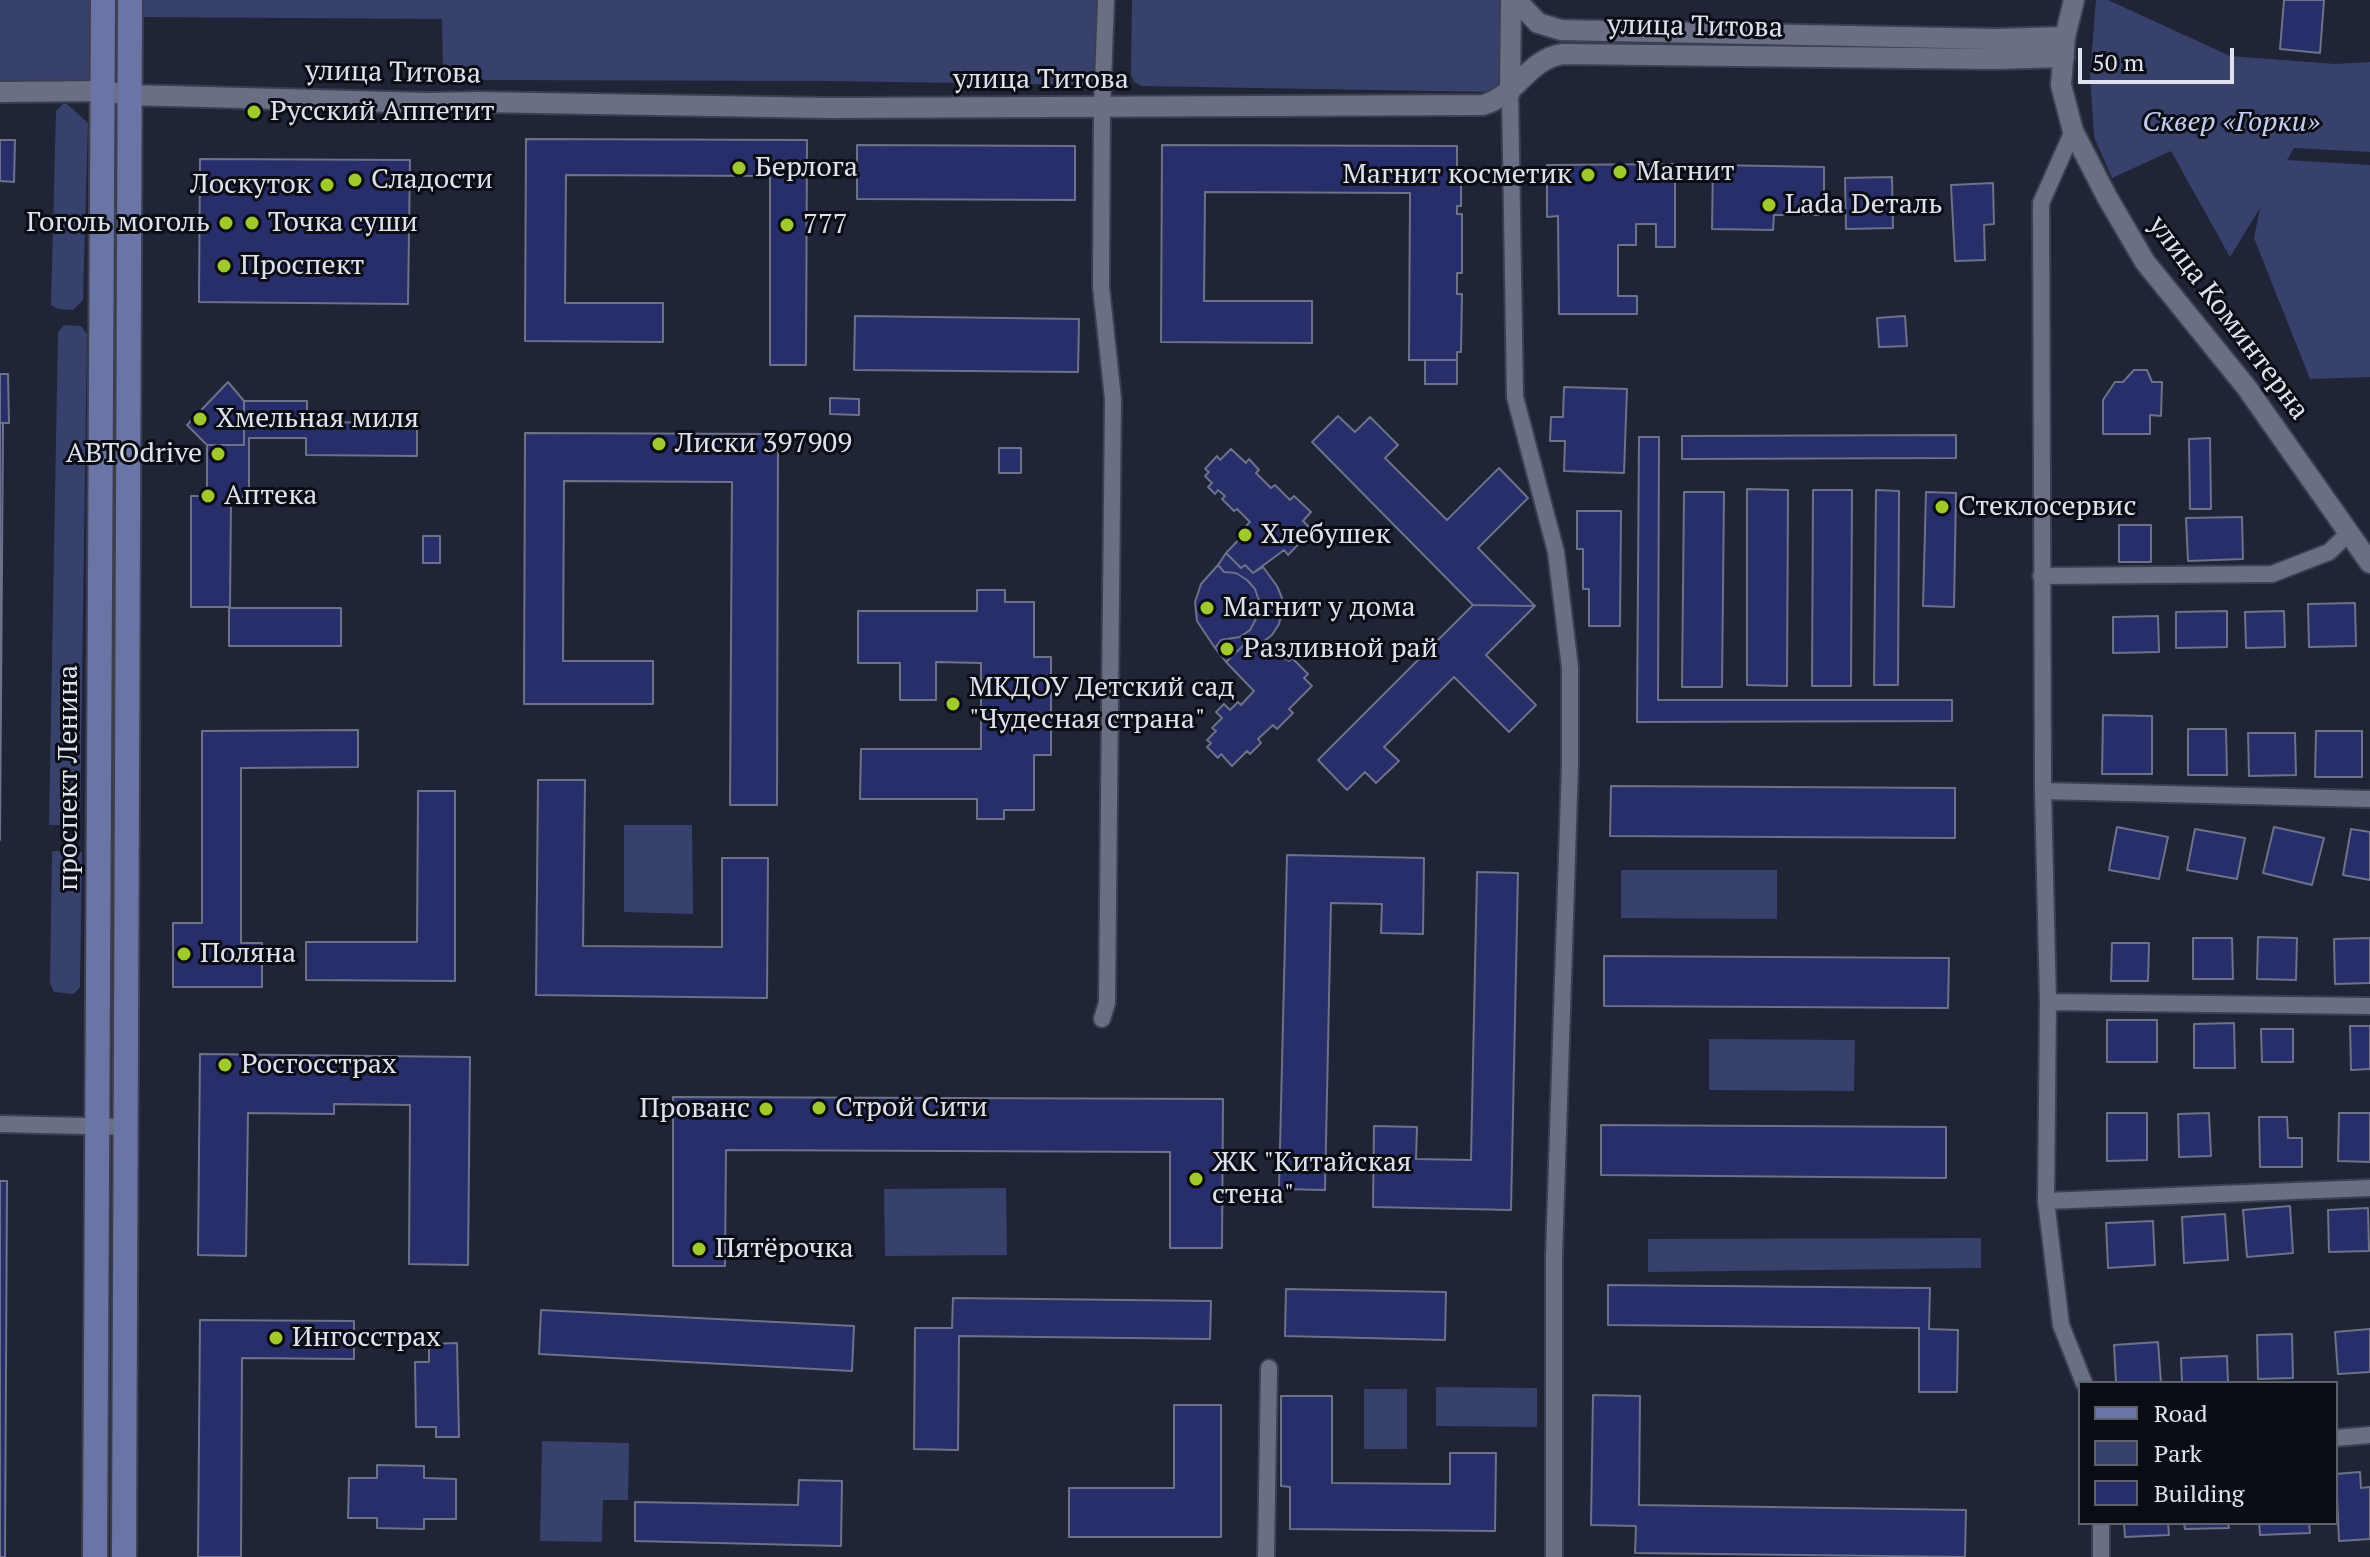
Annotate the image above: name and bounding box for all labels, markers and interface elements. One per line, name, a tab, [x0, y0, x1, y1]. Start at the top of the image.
street label: улица Титова	[1607, 9, 1783, 45]
scale bar	[2082, 32, 2238, 82]
text: 50 m	[2092, 46, 2144, 78]
street label: улица Титова	[305, 55, 481, 91]
street label: улица Титова	[953, 63, 1129, 97]
place label: Русский Аппетит	[270, 95, 495, 129]
marker: Русский Аппетит	[245, 103, 263, 121]
park label: Сквер «Горки»	[2142, 106, 2320, 140]
place label: Берлога	[755, 151, 858, 185]
place label: Магнит	[1636, 155, 1735, 189]
place label: Магнит косметик	[1342, 158, 1572, 192]
marker: Берлога	[730, 159, 748, 177]
place label: Сладости	[371, 163, 493, 197]
marker: Магнит	[1611, 163, 1629, 181]
marker: Магнит косметик	[1579, 166, 1597, 184]
place label: Лоскуток	[190, 168, 311, 202]
marker: Сладости	[346, 171, 364, 189]
marker: Лоскуток	[318, 176, 336, 194]
place label: Lada Dеталь	[1785, 188, 1942, 222]
marker: Lada Dеталь	[1760, 196, 1778, 214]
place label: Гоголь моголь	[26, 206, 210, 240]
place label: Точка суши	[268, 206, 418, 240]
place label: 777	[803, 208, 848, 242]
street label: улица Коминтерна	[2140, 209, 2316, 427]
marker: Гоголь моголь	[217, 214, 235, 232]
marker: Точка суши	[243, 214, 261, 232]
marker: 777	[778, 216, 796, 234]
place label: Проспект	[240, 249, 364, 283]
marker: Проспект	[215, 257, 233, 275]
place label: Хмельная миля	[216, 402, 419, 436]
marker: Хмельная миля	[191, 410, 209, 428]
place label: Лиски 397909	[675, 427, 852, 461]
marker: Лиски 397909	[650, 435, 668, 453]
place label: АВТОdrive	[66, 437, 202, 471]
marker: АВТОdrive	[209, 445, 227, 463]
place label: Аптека	[224, 479, 317, 513]
marker: Аптека	[199, 487, 217, 505]
place label: Стеклосервис	[1958, 490, 2136, 524]
marker: Стеклосервис	[1933, 498, 1951, 516]
place label: Хлебушек	[1261, 518, 1391, 552]
marker: Хлебушек	[1236, 526, 1254, 544]
place label: Магнит у дома	[1223, 591, 1416, 625]
marker: Магнит у дома	[1198, 599, 1216, 617]
place label: Разливной рай	[1243, 632, 1438, 666]
marker: Разливной рай	[1218, 640, 1236, 658]
street label: проспект Ленина	[52, 665, 86, 891]
place label: МКДОУ Детский сад "Чудесная страна"	[969, 671, 1235, 737]
marker: МКДОУ Детский сад "Чудесная страна"	[944, 695, 962, 713]
place label: Поляна	[200, 937, 296, 971]
marker: Поляна	[175, 945, 193, 963]
place label: Росгосстрах	[241, 1048, 396, 1082]
marker: Росгосстрах	[216, 1056, 234, 1074]
place label: Строй Сити	[835, 1091, 988, 1125]
place label: Прованс	[639, 1092, 750, 1126]
marker: Строй Сити	[810, 1099, 828, 1117]
marker: Прованс	[757, 1100, 775, 1118]
place label: ЖК "Китайская стена"	[1212, 1146, 1412, 1212]
marker: ЖК "Китайская стена"	[1187, 1170, 1205, 1188]
place label: Пятёрочка	[715, 1232, 854, 1266]
marker: Пятёрочка	[690, 1240, 708, 1258]
place label: Ингосстрах	[292, 1321, 441, 1355]
marker: Ингосстрах	[267, 1329, 285, 1347]
legend	[2078, 1381, 2338, 1525]
text: Road	[2154, 1397, 2208, 1429]
text: Park	[2154, 1437, 2202, 1469]
text: Building	[2154, 1477, 2244, 1509]

